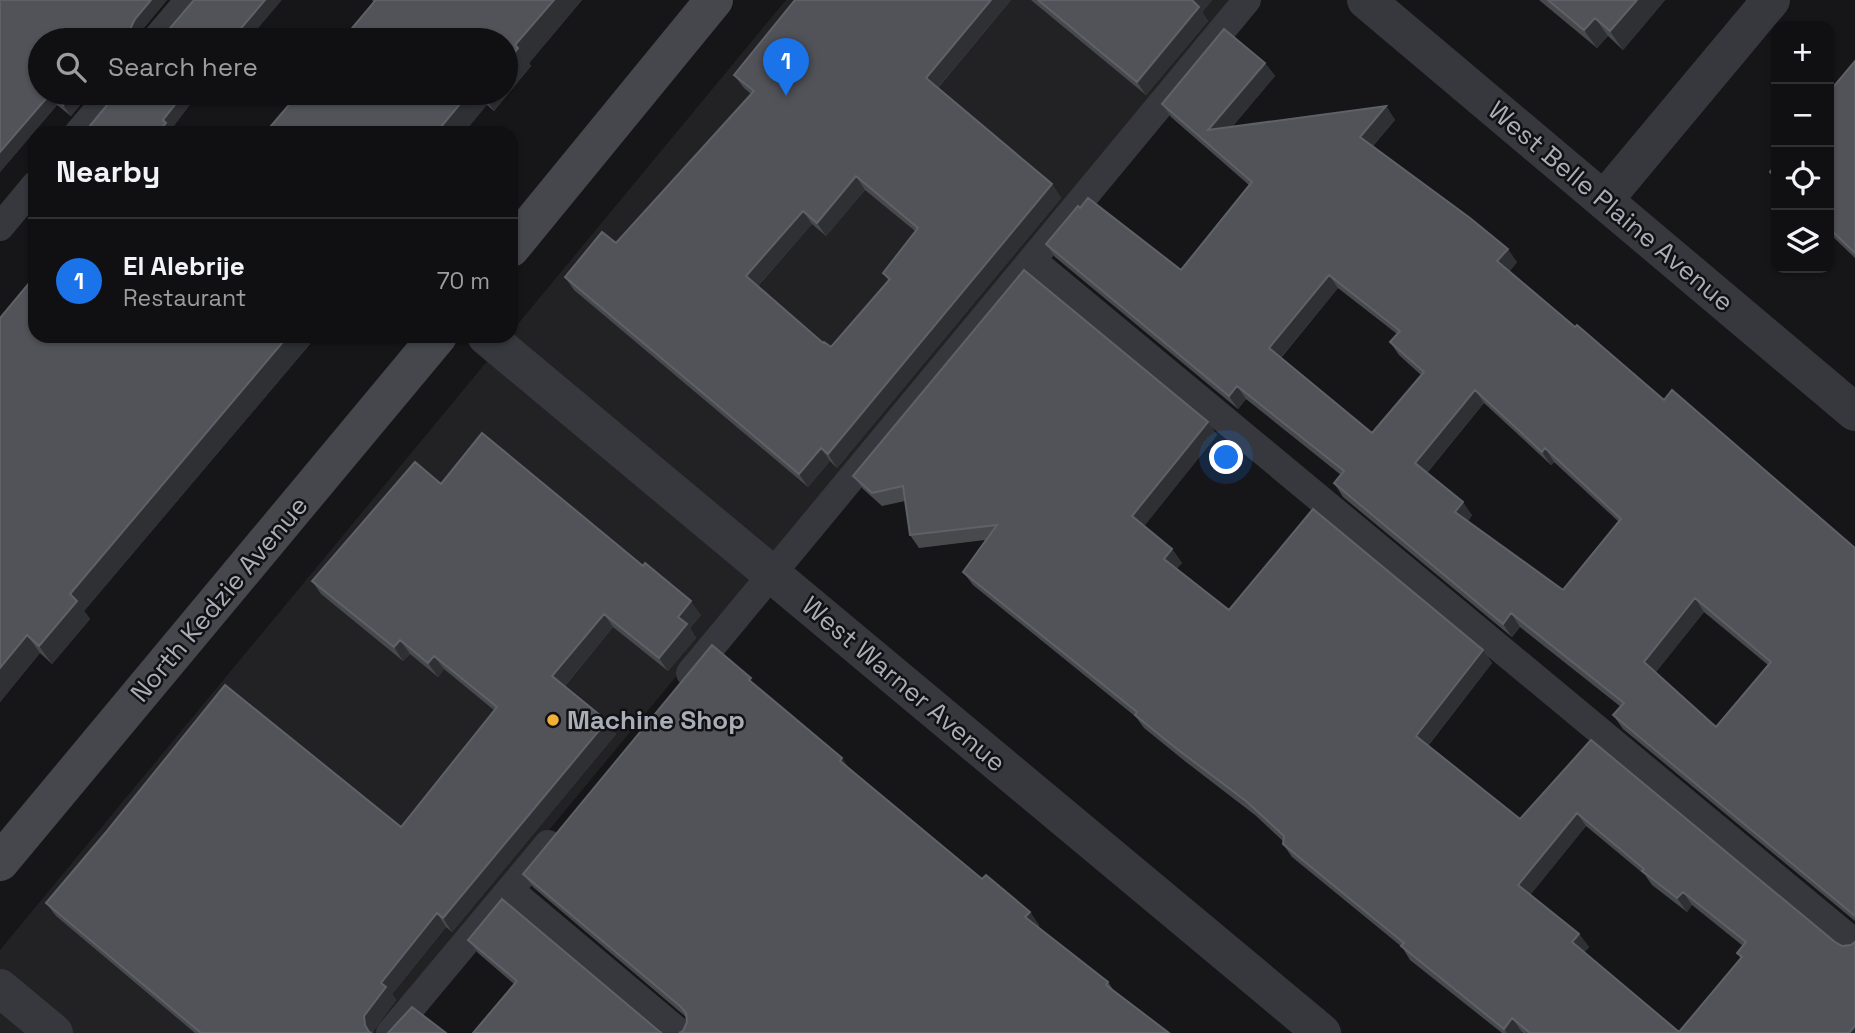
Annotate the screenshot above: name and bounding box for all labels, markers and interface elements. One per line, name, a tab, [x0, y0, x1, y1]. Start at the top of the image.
map controls	[1771, 21, 1834, 273]
button: +	[1771, 21, 1834, 84]
search box	[28, 28, 518, 105]
pin: 1	[763, 38, 809, 96]
icon: search	[52, 48, 90, 86]
text: Search here	[108, 50, 258, 84]
button: −	[1771, 84, 1834, 147]
street label: West Belle Plaine Avenue	[1481, 93, 1741, 319]
button: locate	[1771, 147, 1834, 210]
text: Nearby	[56, 152, 160, 191]
button: layers	[1771, 210, 1834, 273]
text: El Alebrije	[123, 249, 245, 283]
text: 1	[74, 266, 84, 296]
text: 70 m	[437, 266, 490, 296]
text: Restaurant	[123, 283, 246, 313]
your location	[1209, 440, 1243, 474]
street label: North Kedzie Avenue	[123, 489, 315, 709]
street label: West Warner Avenue	[795, 589, 1013, 779]
place label: Machine Shop	[567, 703, 745, 737]
marker: Machine Shop	[545, 712, 561, 728]

